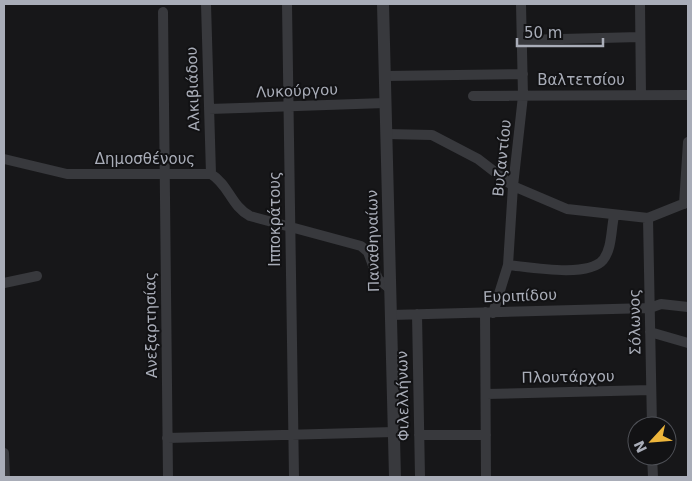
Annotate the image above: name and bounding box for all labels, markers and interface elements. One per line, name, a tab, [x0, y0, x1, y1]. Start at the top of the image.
scale bar	[517, 15, 603, 47]
text: 50 m	[524, 24, 562, 42]
street label: Αλκιβιάδου	[183, 46, 203, 132]
street label: Βαλτετσίου	[537, 71, 625, 89]
street label: Λυκούργου	[256, 81, 338, 101]
street label: Βυζαντίου	[489, 119, 515, 197]
street label: Δημοσθένους	[95, 150, 195, 168]
street label: Ιπποκράτους	[266, 171, 284, 267]
street label: Παναθηναίων	[363, 190, 383, 292]
street label: Ανεξαρτησίας	[141, 272, 161, 378]
street label: Ευριπίδου	[483, 286, 557, 306]
street label: Σόλωνος	[625, 289, 645, 355]
street label: Φιλελλήνων	[393, 351, 413, 441]
street label: Πλουτάρχου	[521, 367, 615, 387]
north arrow	[627, 416, 677, 466]
text: N	[631, 438, 650, 455]

